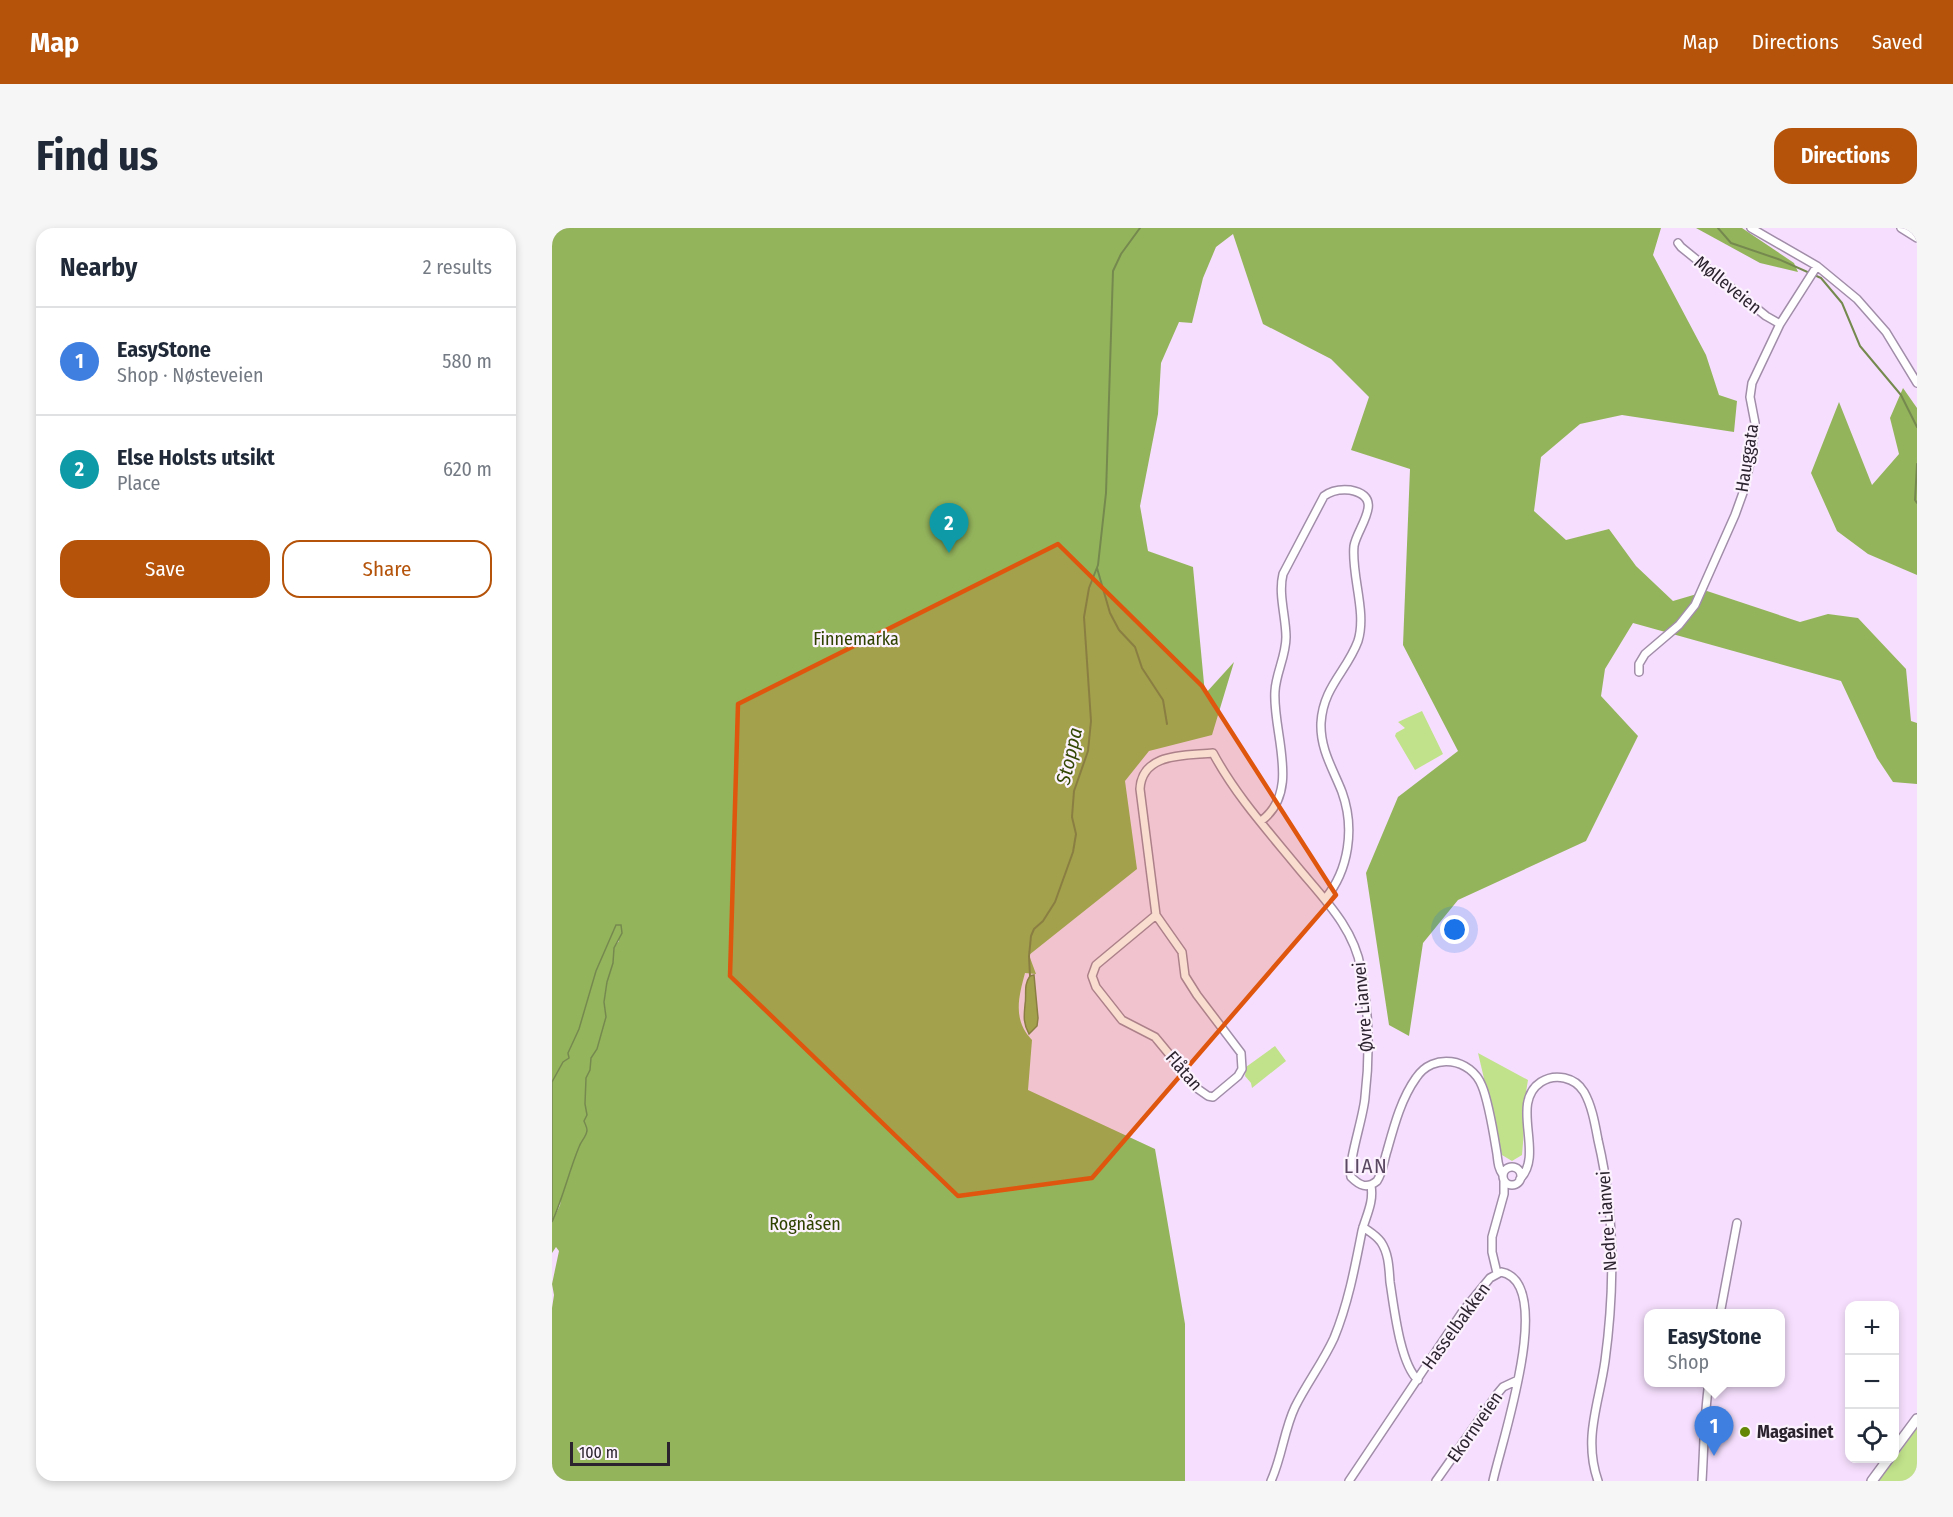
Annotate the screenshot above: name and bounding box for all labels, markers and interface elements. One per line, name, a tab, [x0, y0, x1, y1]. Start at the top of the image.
text: Map	[30, 26, 79, 59]
text: Map	[1682, 29, 1719, 55]
text: Directions	[1752, 29, 1839, 55]
text: Saved	[1872, 29, 1923, 55]
button: Directions	[1774, 128, 1917, 184]
text: Find us	[36, 131, 158, 181]
street label: Mølleveien	[1690, 251, 1766, 319]
text: Nearby	[60, 252, 137, 283]
text: 2 results	[423, 255, 492, 279]
text: EasyStone	[117, 336, 211, 363]
text: 1	[75, 349, 84, 373]
text: 580 m	[442, 349, 492, 373]
text: Shop · Nøsteveien	[117, 363, 264, 387]
street label: Hauggata	[1731, 422, 1763, 494]
text: Else Holsts utsikt	[117, 444, 275, 471]
text: 2	[75, 457, 84, 481]
text: 620 m	[443, 457, 492, 481]
text: Place	[117, 471, 160, 495]
pin: 2	[930, 504, 968, 553]
button: Save	[60, 540, 270, 598]
button: Share	[282, 540, 492, 598]
park label: Finnemarka	[813, 628, 899, 650]
water label: Stoppa	[1051, 725, 1087, 788]
your location	[1440, 915, 1469, 944]
street label: Øvre Lianvei	[1348, 961, 1378, 1053]
street label: Flåtan	[1161, 1047, 1207, 1095]
district label: LIAN	[1344, 1153, 1388, 1179]
street label: Nedre Lianvei	[1593, 1170, 1621, 1272]
park label: Rognåsen	[769, 1213, 841, 1235]
street label: Hasselbakken	[1417, 1278, 1495, 1374]
map controls	[1845, 1301, 1899, 1463]
button: +	[1845, 1301, 1899, 1355]
popup	[1644, 1309, 1785, 1387]
text: EasyStone	[1667, 1323, 1762, 1350]
text: Shop	[1667, 1350, 1709, 1374]
button: −	[1845, 1355, 1899, 1409]
street label: Ekornveien	[1443, 1387, 1507, 1467]
pin: 1	[1694, 1406, 1734, 1456]
button: locate	[1845, 1409, 1899, 1463]
place label: Magasinet	[1757, 1421, 1834, 1443]
marker: Magasinet	[1738, 1425, 1752, 1439]
scale bar	[570, 1439, 670, 1466]
text: 100 m	[579, 1443, 618, 1462]

